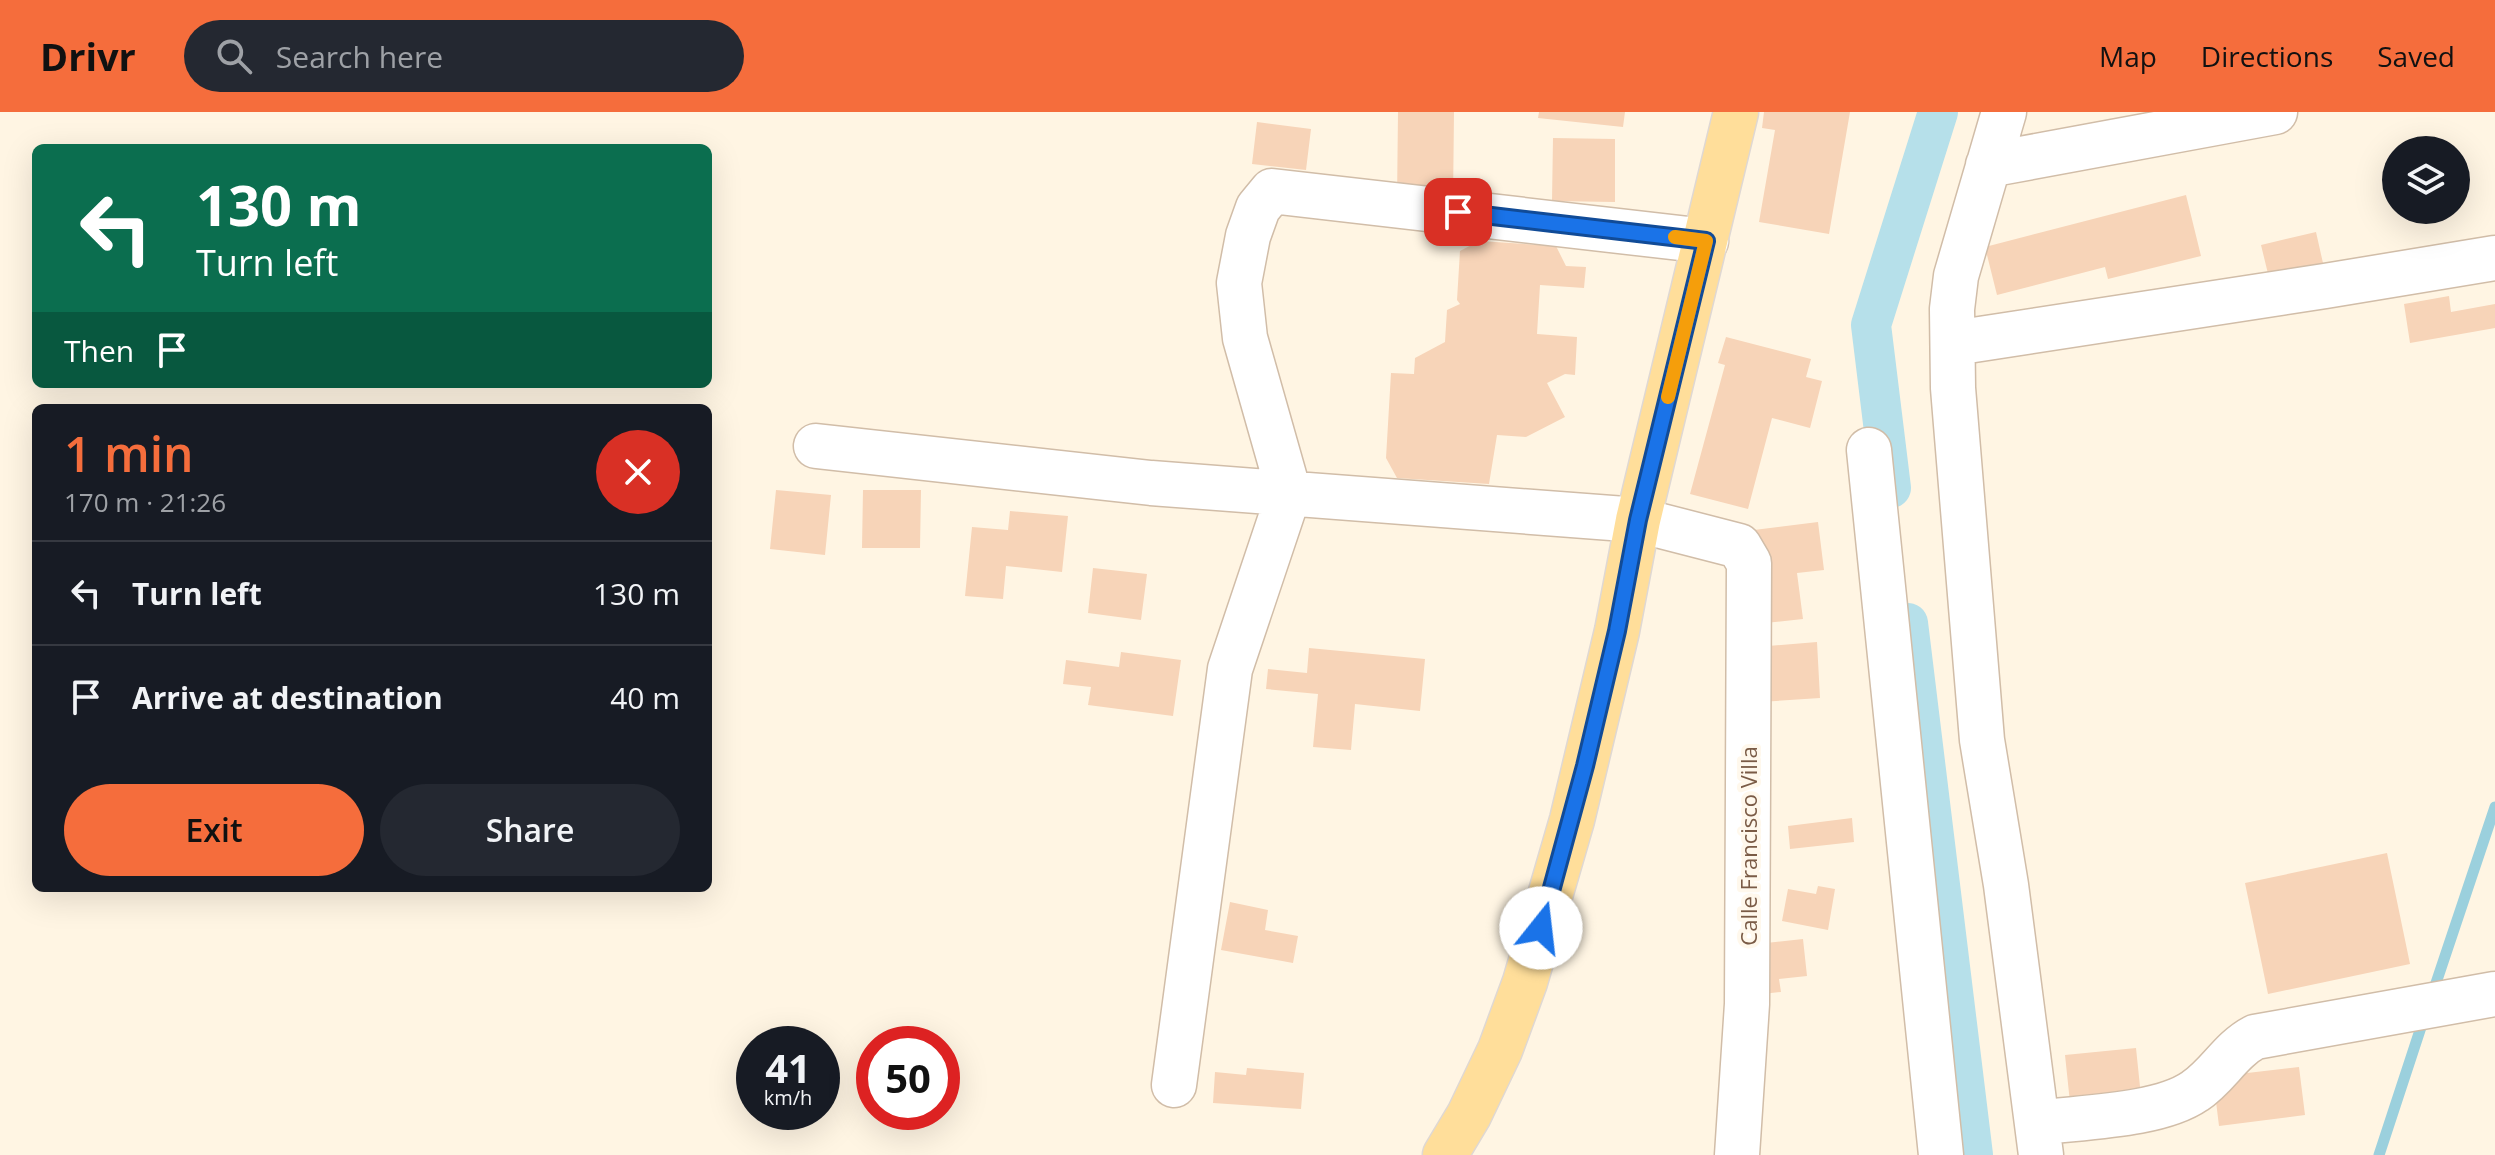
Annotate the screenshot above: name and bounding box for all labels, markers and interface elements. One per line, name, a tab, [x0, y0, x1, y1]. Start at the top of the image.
search box	[184, 20, 744, 92]
text: Drivr	[40, 30, 136, 82]
icon: search	[212, 34, 256, 78]
text: Search here	[276, 36, 443, 77]
text: Map	[2099, 37, 2157, 75]
text: Directions	[2201, 37, 2333, 75]
text: Saved	[2377, 37, 2455, 75]
map controls	[2382, 136, 2470, 224]
button: layers	[2382, 136, 2470, 224]
text: 130 m	[196, 166, 362, 242]
icon: left	[64, 176, 168, 280]
pin	[1424, 178, 1492, 246]
icon: arrive	[1436, 190, 1480, 234]
text: Turn left	[196, 238, 338, 287]
icon: arrive	[150, 328, 194, 372]
text: Then	[64, 330, 134, 371]
text: 1 min	[64, 421, 194, 486]
button: close	[596, 430, 680, 514]
text: 170 m · 21:26	[64, 484, 226, 520]
icon: left	[64, 571, 108, 615]
text: Turn left	[132, 573, 262, 614]
text: 130 m	[593, 573, 680, 614]
icon: arrive	[64, 675, 108, 719]
text: Arrive at destination	[132, 677, 443, 718]
text: 40 m	[610, 677, 680, 718]
street label: Calle Francisco Villa	[1733, 746, 1763, 946]
button: Exit	[64, 784, 364, 876]
button: Share	[380, 784, 680, 876]
position arrow	[1499, 886, 1583, 970]
speed limit sign: 50	[856, 1026, 960, 1130]
text: 41	[765, 1040, 811, 1095]
text: km/h	[764, 1084, 812, 1111]

